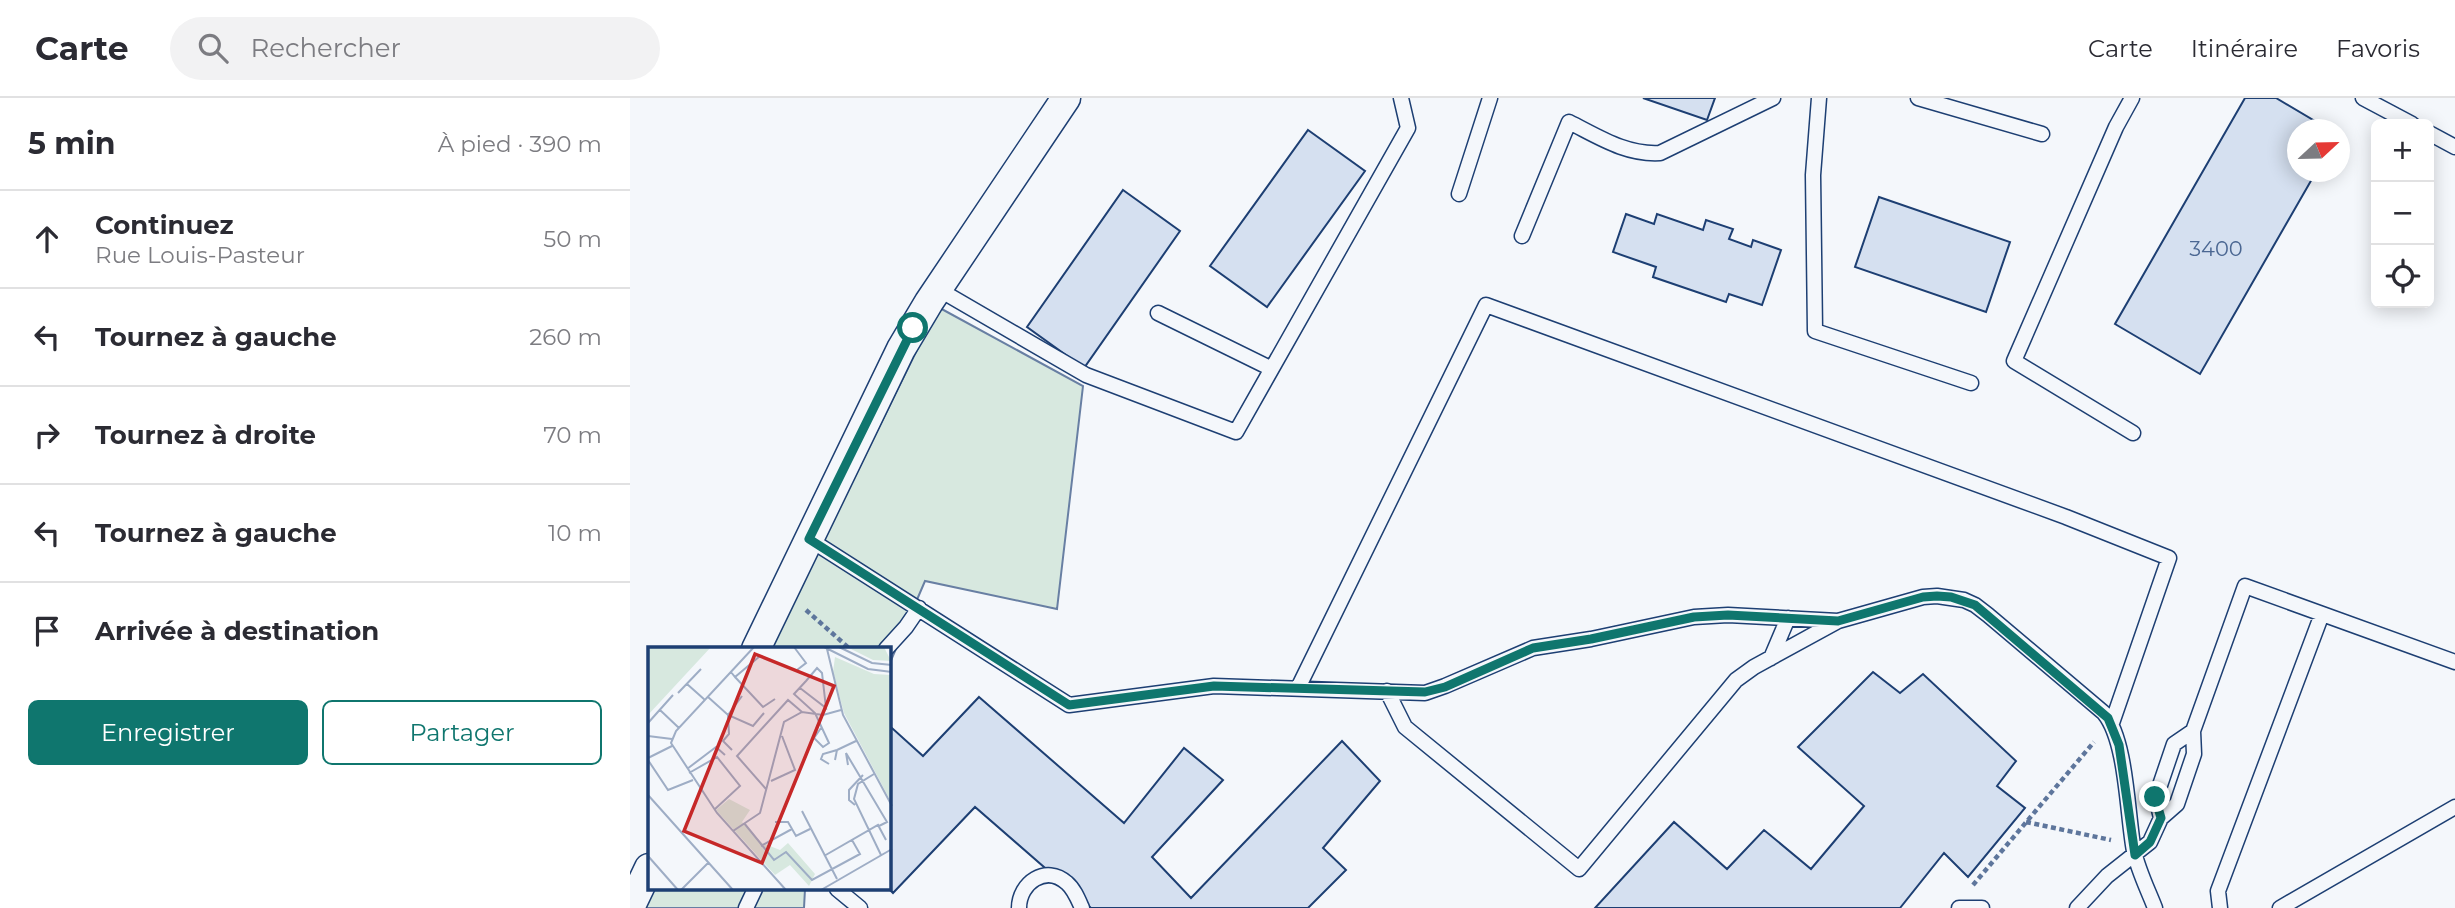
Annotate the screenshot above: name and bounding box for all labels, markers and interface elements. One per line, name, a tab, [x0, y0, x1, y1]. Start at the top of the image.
search box	[170, 17, 660, 80]
text: Carte	[35, 28, 128, 68]
icon: search	[194, 29, 232, 67]
text: Rechercher	[250, 32, 401, 64]
text: Carte	[2088, 34, 2153, 63]
text: Itinéraire	[2191, 34, 2298, 63]
text: Favoris	[2336, 34, 2420, 63]
north arrow	[2287, 119, 2350, 182]
map controls	[2371, 119, 2434, 308]
button: +	[2371, 119, 2434, 182]
text: 5 min	[28, 125, 116, 162]
text: À pied · 390 m	[438, 130, 602, 158]
button: −	[2371, 182, 2434, 245]
text: Continuez	[95, 209, 234, 241]
icon: ahead	[28, 220, 66, 258]
text: 50 m	[543, 225, 602, 253]
house number: 3400	[2189, 236, 2243, 261]
text: Rue Louis-Pasteur	[95, 241, 305, 269]
button: locate	[2371, 245, 2434, 308]
route start	[897, 312, 928, 343]
icon: left	[28, 318, 66, 356]
text: Tournez à gauche	[95, 321, 337, 353]
text: 260 m	[529, 323, 602, 351]
icon: right	[28, 416, 66, 454]
text: Tournez à droite	[95, 419, 316, 451]
text: 70 m	[543, 421, 602, 449]
icon: left	[28, 514, 66, 552]
text: Tournez à gauche	[95, 517, 337, 549]
text: 10 m	[548, 519, 602, 547]
icon: arrive	[28, 612, 66, 650]
text: Arrivée à destination	[95, 615, 379, 647]
inset map	[648, 647, 891, 890]
button: Enregistrer	[28, 700, 308, 765]
button: Partager	[322, 700, 602, 765]
route end	[2139, 781, 2170, 812]

